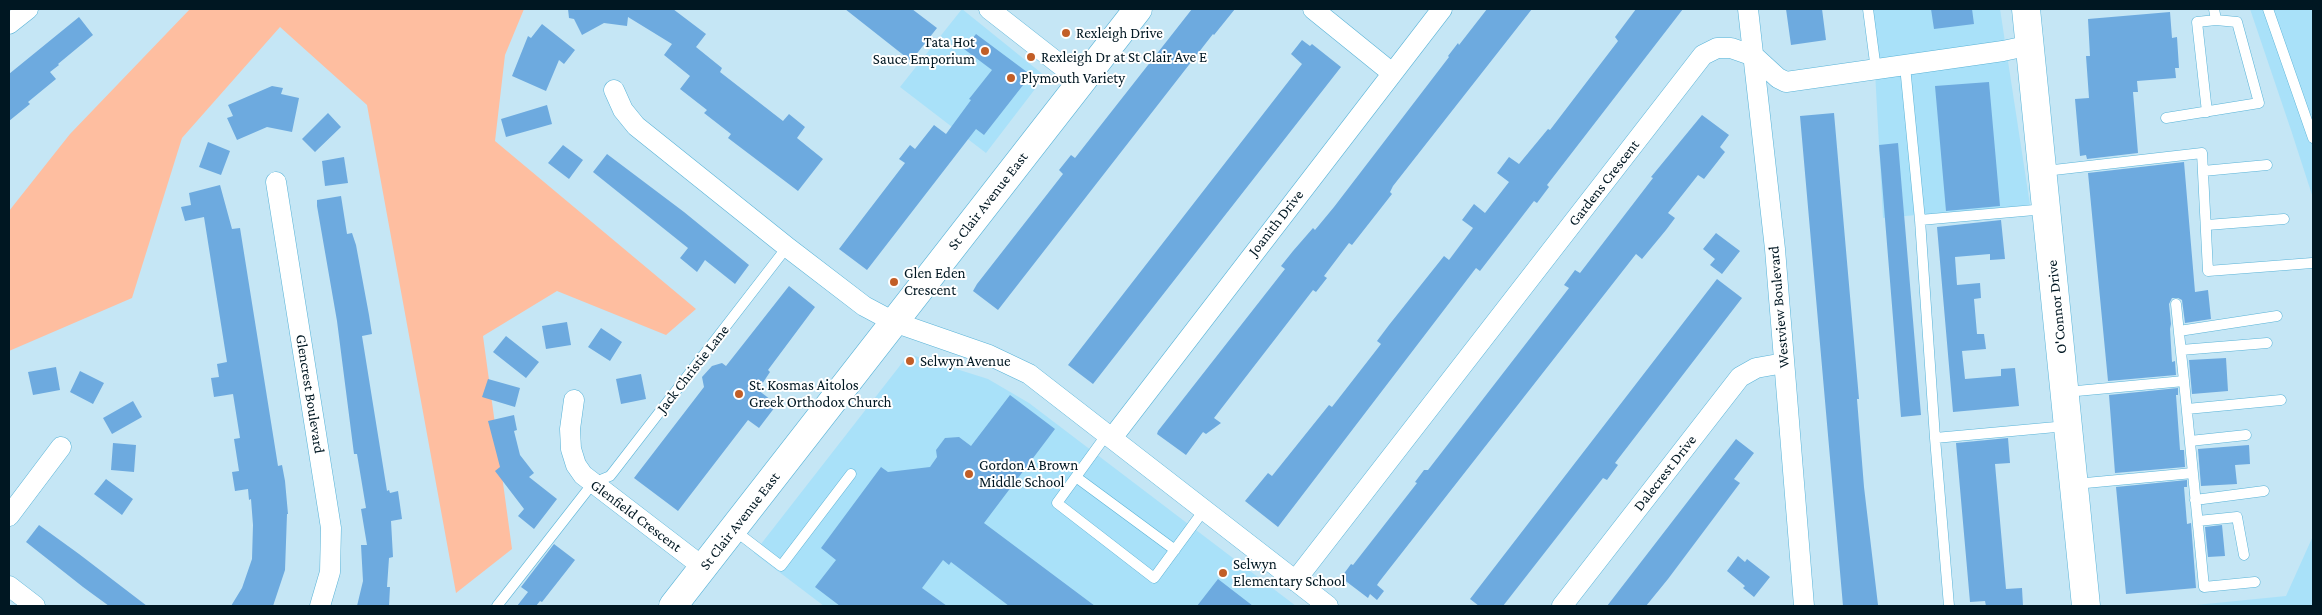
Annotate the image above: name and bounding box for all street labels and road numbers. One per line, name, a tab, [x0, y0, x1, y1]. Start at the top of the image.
street label: Gardens Crescent	[1565, 136, 1643, 230]
street label: St Clair Avenue East	[944, 148, 1032, 254]
street label: Joanith Drive	[1245, 186, 1307, 260]
street label: Westview Boulevard	[1765, 245, 1793, 369]
street label: O'Connor Drive	[2043, 259, 2071, 355]
street label: Jack Christie Lane	[653, 321, 733, 417]
street label: Glencrest Boulevard	[292, 333, 328, 455]
street label: Dalecrest Drive	[1630, 431, 1700, 515]
street label: St Clair Avenue East	[696, 468, 784, 574]
street label: Glenfield Crescent	[587, 476, 685, 556]

